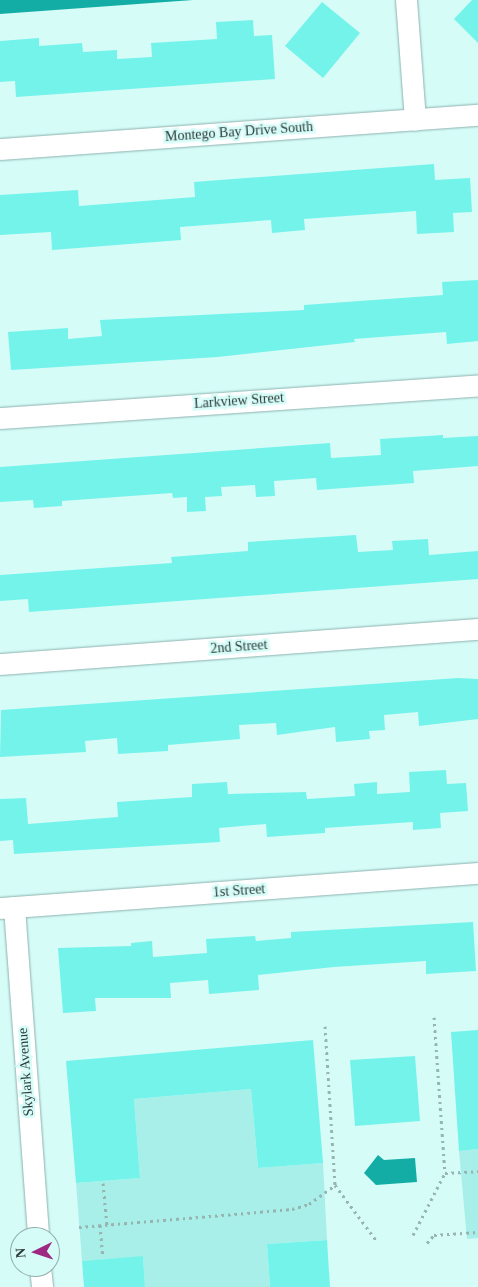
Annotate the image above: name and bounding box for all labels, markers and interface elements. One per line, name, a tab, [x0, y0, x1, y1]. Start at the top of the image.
street label: Montego Bay Drive South	[165, 118, 313, 146]
street label: Larkview Street	[194, 389, 284, 413]
street label: 2nd Street	[210, 637, 268, 657]
street label: 1st Street	[212, 881, 266, 901]
street label: Skylark Avenue	[14, 1027, 38, 1117]
north arrow	[10, 1227, 60, 1277]
text: N	[13, 1247, 28, 1259]

